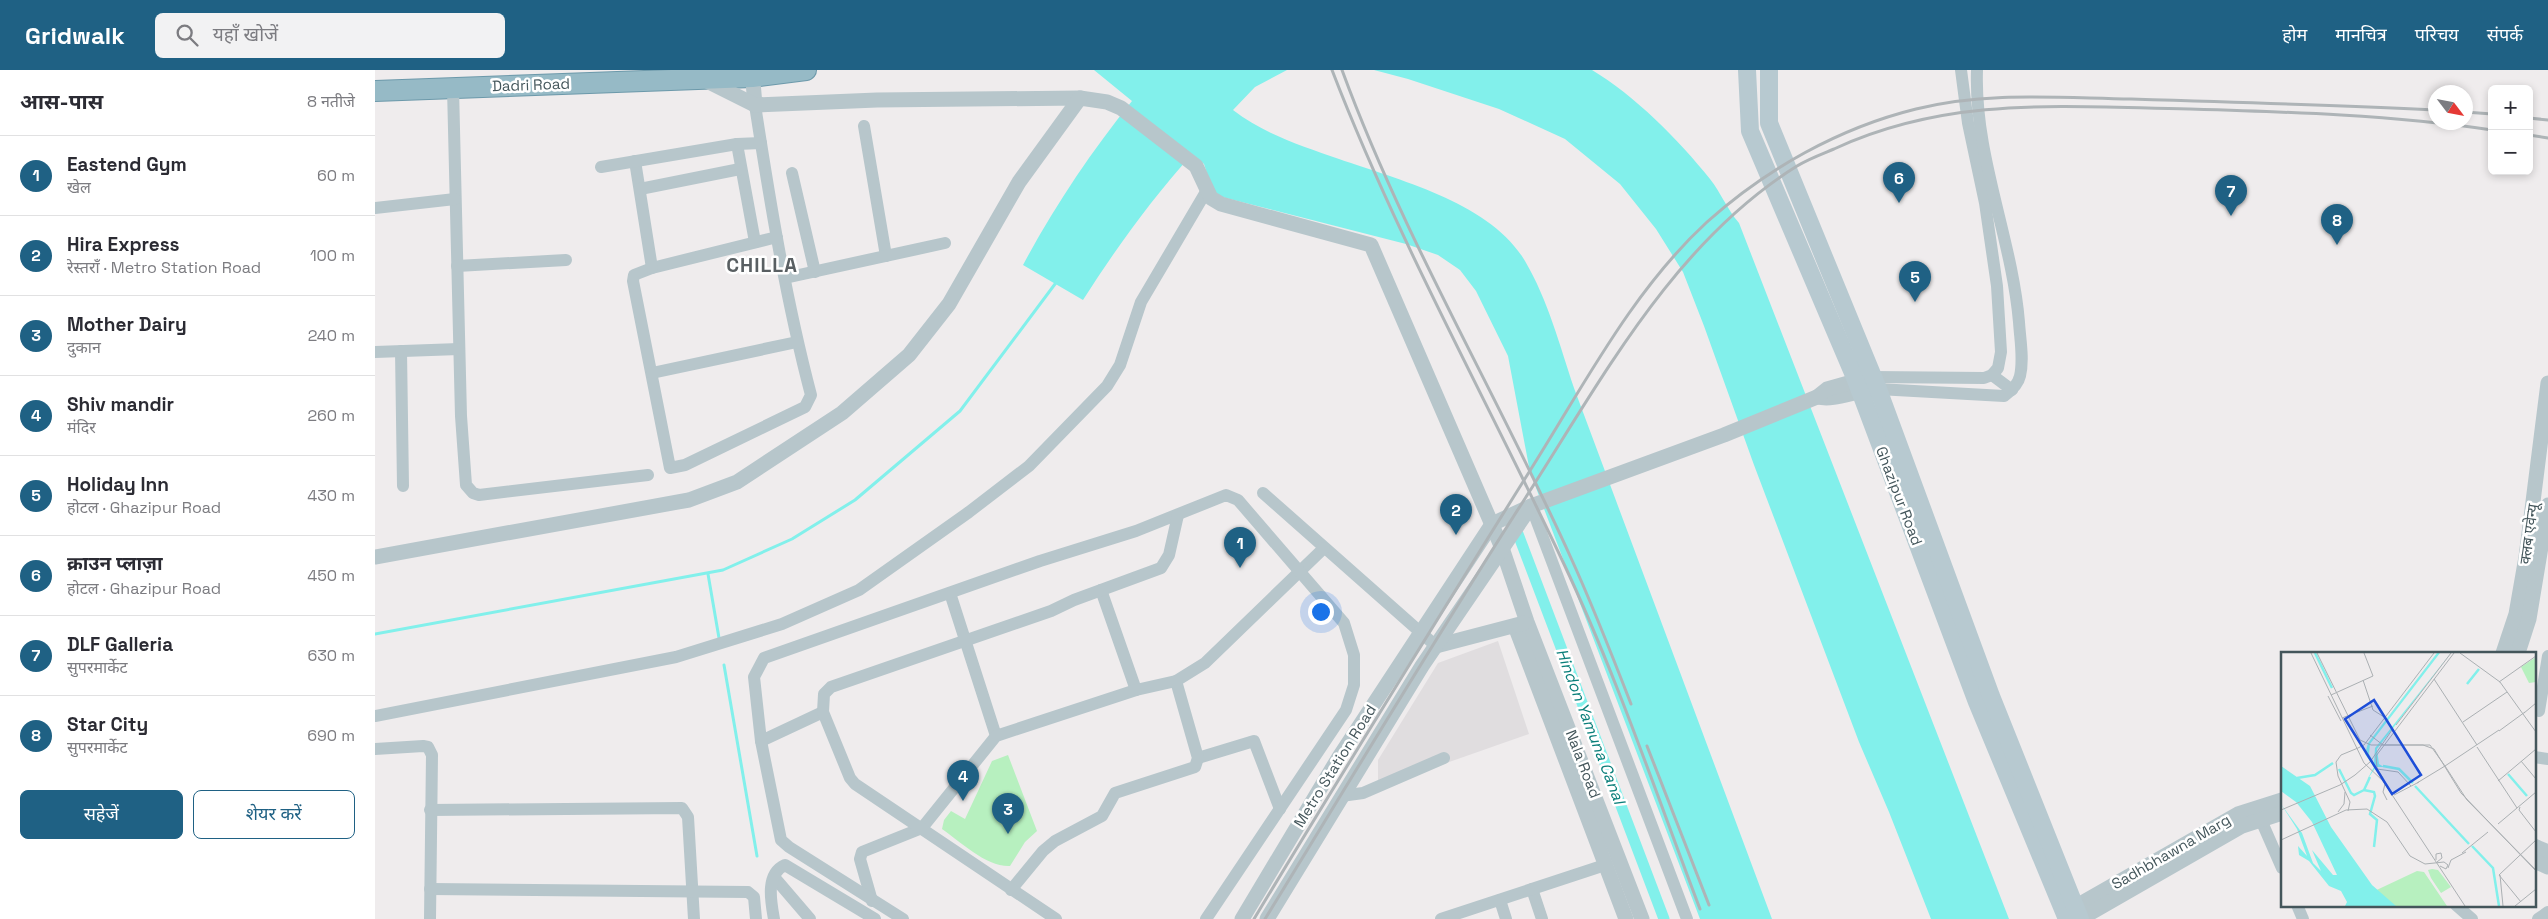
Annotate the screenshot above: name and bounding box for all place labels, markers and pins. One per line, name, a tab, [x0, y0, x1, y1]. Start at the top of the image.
pin: 6	[1883, 162, 1915, 203]
pin: 7	[2215, 175, 2247, 216]
pin: 8	[2321, 204, 2353, 245]
pin: 5	[1899, 261, 1931, 302]
pin: 2	[1440, 494, 1472, 535]
pin: 1	[1224, 527, 1256, 568]
pin: 4	[947, 760, 979, 801]
pin: 3	[992, 793, 1024, 834]

